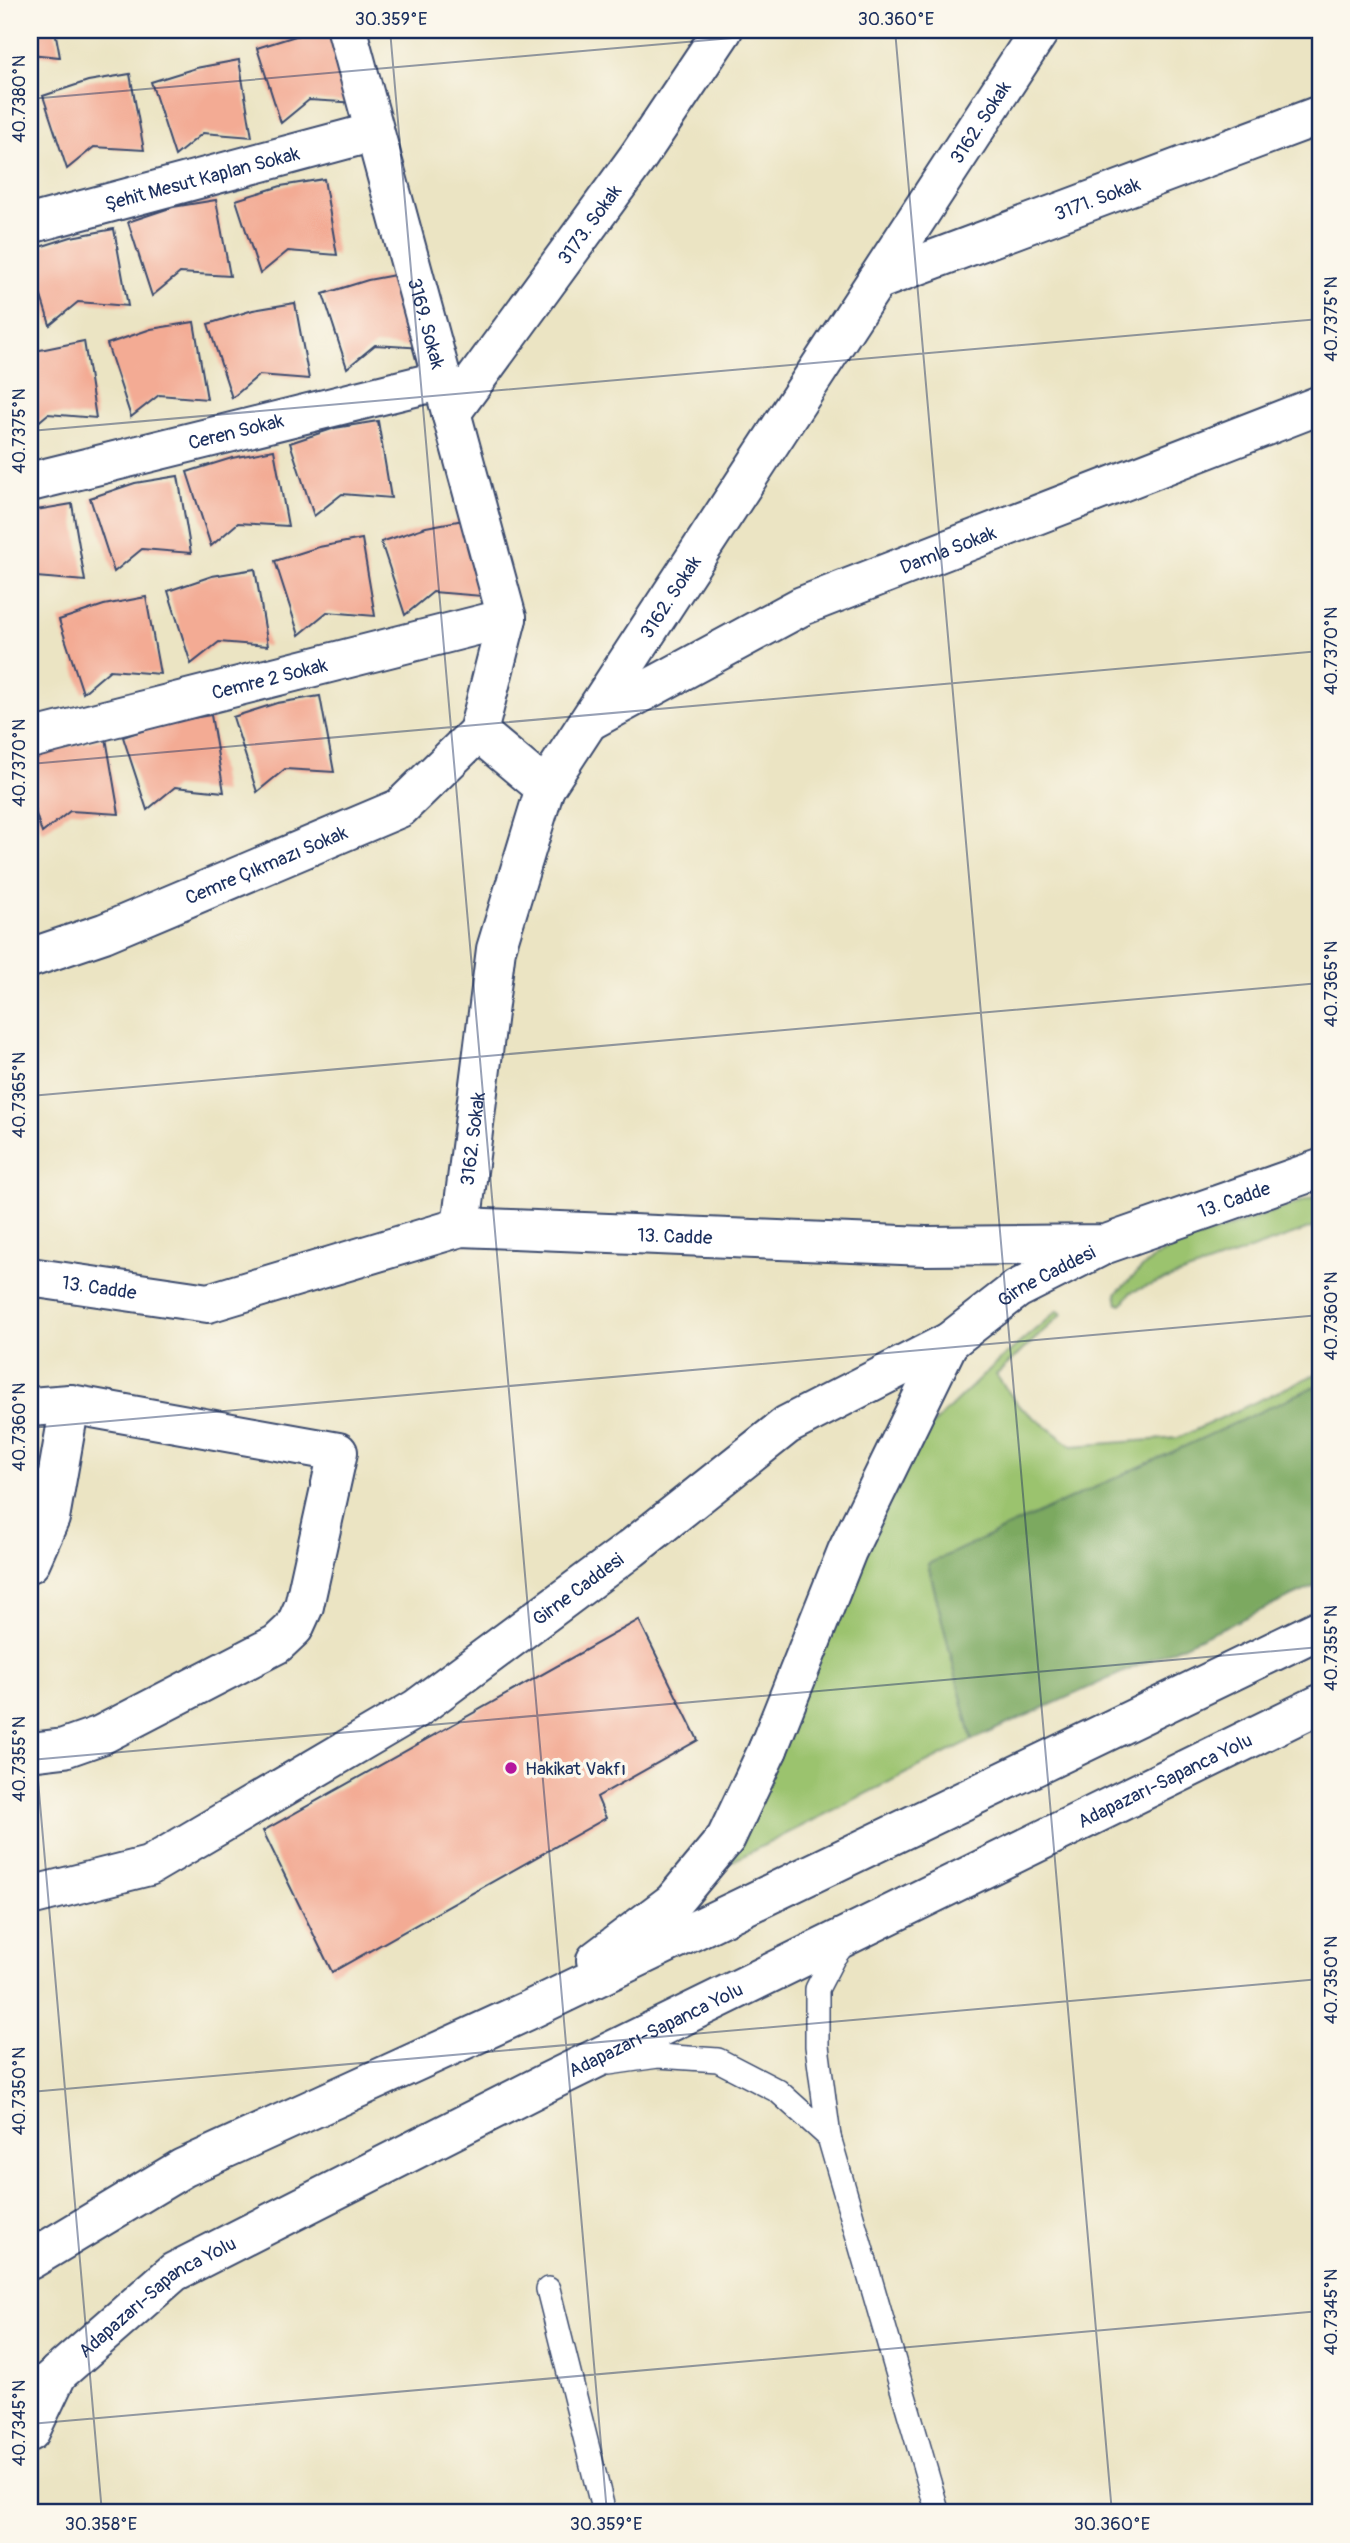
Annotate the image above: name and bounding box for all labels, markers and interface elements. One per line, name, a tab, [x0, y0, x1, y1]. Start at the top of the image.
text: 30.359°E	[355, 8, 427, 31]
text: 30.360°E	[858, 8, 934, 31]
text: 40.7380°N	[8, 55, 31, 143]
street label: 3162. Sokak	[945, 76, 1017, 168]
street label: Şehit Mesut Kaplan Sokak	[102, 141, 302, 216]
street label: 3171. Sokak	[1051, 172, 1144, 226]
street label: 3173. Sokak	[553, 180, 627, 269]
street label: 3169. Sokak	[402, 275, 450, 372]
text: 40.7375°N	[1320, 276, 1343, 362]
text: 40.7375°N	[8, 388, 31, 474]
street label: Ceren Sokak	[186, 409, 286, 455]
street label: Damla Sokak	[897, 521, 1000, 580]
street label: 3162. Sokak	[635, 551, 707, 643]
text: 40.7370°N	[1320, 607, 1343, 695]
street label: Cemre 2 Sokak	[209, 653, 330, 705]
text: 40.7370°N	[8, 719, 31, 807]
street label: Cemre Çıkmazı Sokak	[182, 821, 351, 910]
text: 40.7365°N	[1320, 941, 1343, 1027]
text: 40.7365°N	[8, 1052, 31, 1138]
street label: 3162. Sokak	[455, 1091, 491, 1187]
street label: 13. Cadde	[1195, 1176, 1274, 1224]
street label: 13. Cadde	[637, 1223, 713, 1250]
street label: Girne Caddesi	[993, 1240, 1099, 1313]
street label: 13. Cadde	[60, 1271, 139, 1306]
text: 40.7360°N	[1320, 1271, 1343, 1361]
text: 40.7360°N	[8, 1382, 31, 1472]
street label: Girne Caddesi	[528, 1548, 629, 1631]
text: 40.7355°N	[1320, 1605, 1343, 1691]
text: 40.7355°N	[8, 1716, 31, 1802]
street label: Adapazarı-Sapanca Yolu	[1074, 1728, 1256, 1834]
place label: Hakikat Vakfı	[525, 1757, 626, 1781]
marker: Hakikat Vakfı	[503, 1760, 519, 1776]
text: 40.7350°N	[1320, 1936, 1343, 2024]
street label: Adapazarı-Sapanca Yolu	[565, 1977, 747, 2083]
text: 40.7350°N	[8, 2047, 31, 2135]
street label: Adapazarı-Sapanca Yolu	[74, 2232, 240, 2363]
text: 40.7345°N	[1320, 2269, 1343, 2355]
text: 40.7345°N	[8, 2380, 31, 2466]
text: 30.358°E	[65, 2513, 137, 2536]
text: 30.359°E	[570, 2513, 642, 2536]
text: 30.360°E	[1074, 2513, 1150, 2536]

